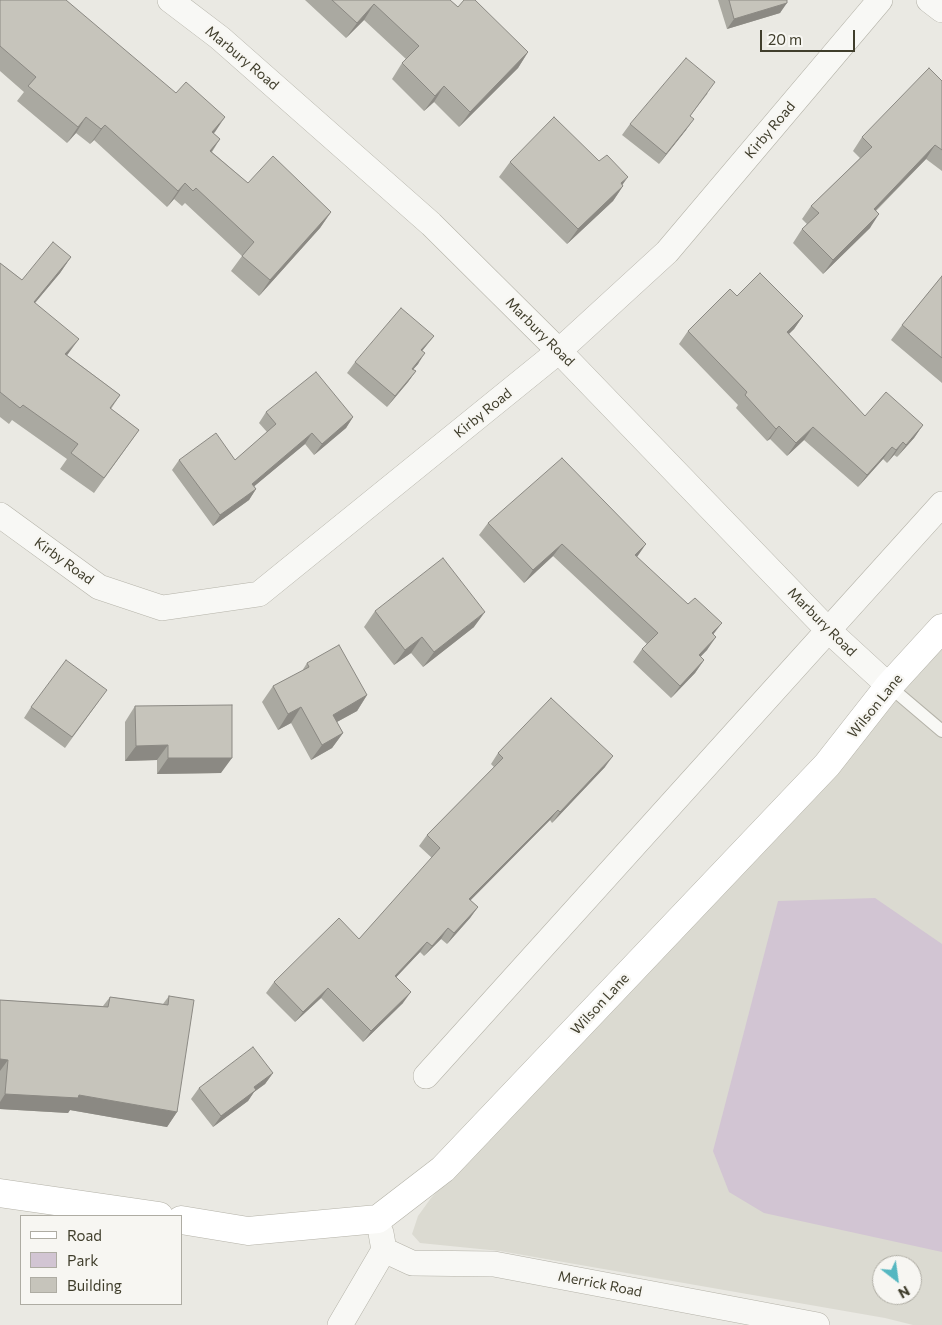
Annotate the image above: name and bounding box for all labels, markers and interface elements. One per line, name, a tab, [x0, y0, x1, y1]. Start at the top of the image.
scale bar	[762, 20, 857, 52]
street label: Marbury Road	[202, 22, 282, 94]
text: 20 m	[768, 30, 802, 48]
street label: Kirby Road	[741, 98, 799, 162]
street label: Marbury Road	[502, 294, 578, 370]
street label: Kirby Road	[451, 385, 515, 441]
street label: Kirby Road	[31, 534, 97, 588]
street label: Marbury Road	[784, 584, 860, 660]
street label: Wilson Lane	[844, 671, 906, 741]
street label: Wilson Lane	[567, 970, 633, 1038]
legend	[20, 1215, 182, 1305]
text: Road	[67, 1226, 102, 1244]
text: Park	[67, 1251, 98, 1269]
north arrow	[872, 1255, 922, 1305]
street label: Merrick Road	[556, 1268, 644, 1300]
text: Building	[67, 1276, 122, 1294]
text: N	[895, 1283, 913, 1303]

